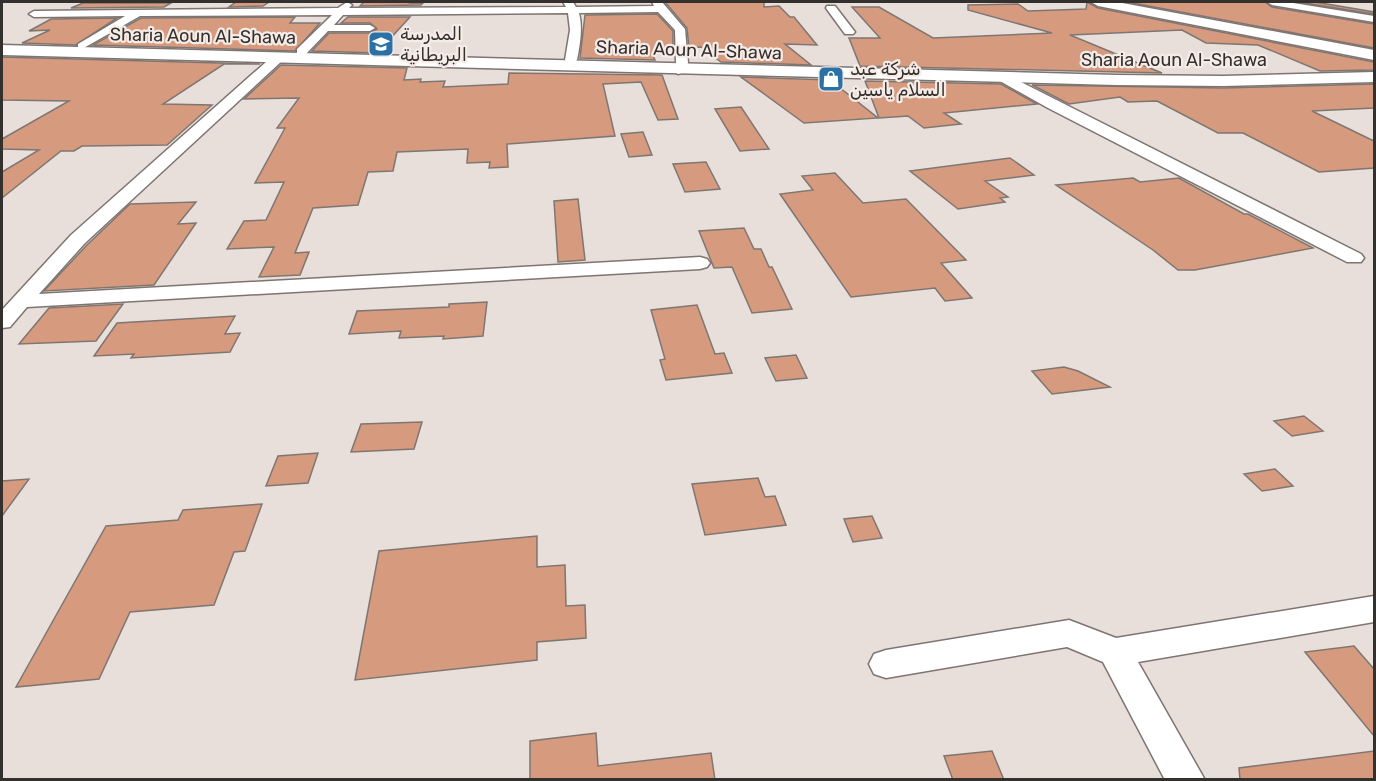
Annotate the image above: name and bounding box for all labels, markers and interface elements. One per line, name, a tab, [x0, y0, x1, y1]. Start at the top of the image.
street label: Sharia Aoun Al-Shawa	[110, 23, 296, 49]
place label: المدرسة البريطانية	[400, 23, 467, 66]
school or university icon: المدرسة البريطانية	[366, 29, 396, 59]
street label: Sharia Aoun Al-Shawa	[596, 36, 782, 64]
street label: Sharia Aoun Al-Shawa	[1081, 49, 1267, 71]
place label: شركة عبد السلام ياسين	[850, 58, 946, 101]
shop icon: شركة عبد السلام ياسين	[816, 64, 846, 94]

